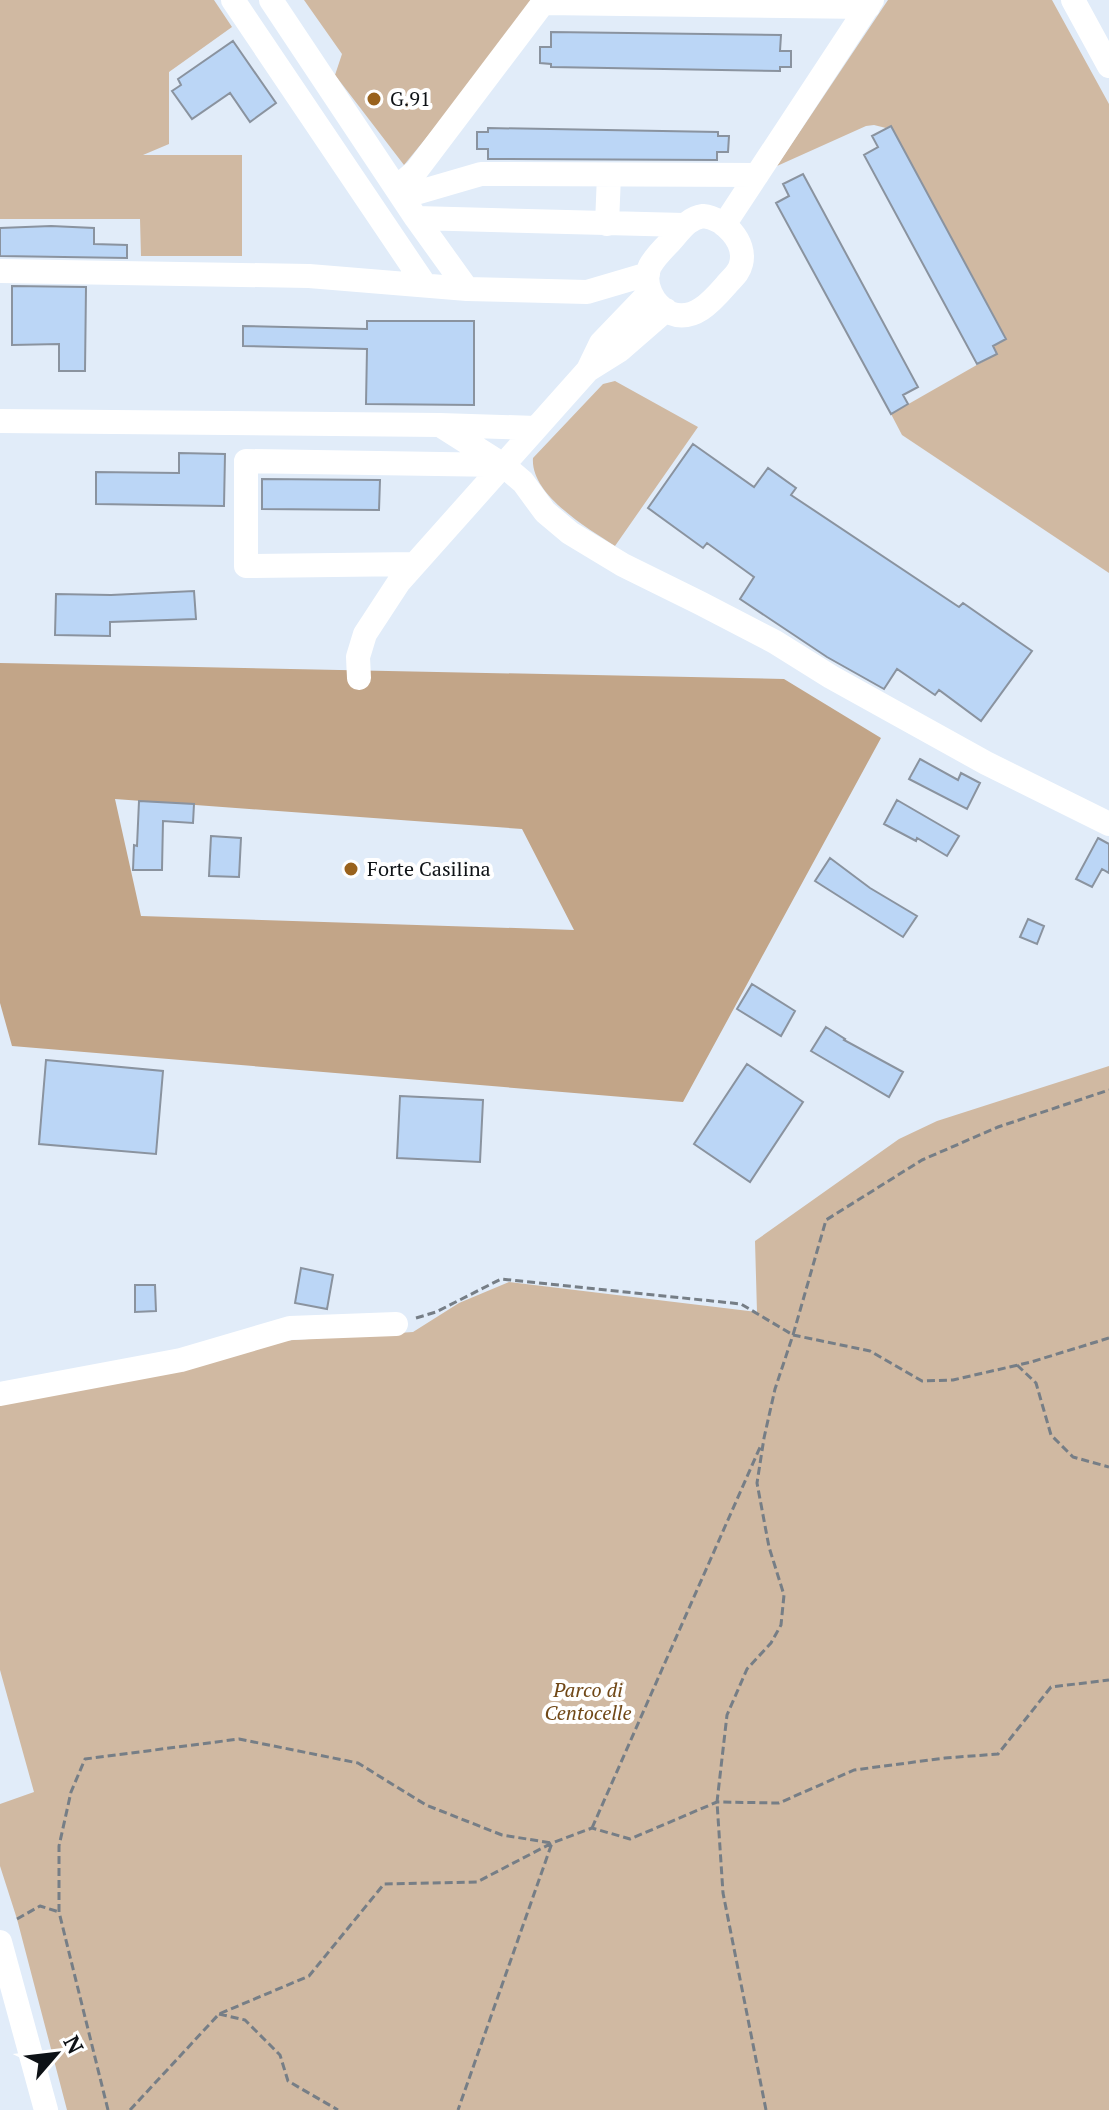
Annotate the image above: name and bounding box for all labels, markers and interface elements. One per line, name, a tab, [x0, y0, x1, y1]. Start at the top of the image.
place label: G.91	[390, 85, 431, 112]
marker: G.91	[365, 90, 383, 108]
place label: Forte Casilina	[367, 855, 491, 882]
marker: Forte Casilina	[342, 860, 360, 878]
park label: Parco di Centocelle	[544, 1676, 632, 1726]
north arrow	[16, 2014, 96, 2094]
text: N	[57, 2030, 91, 2059]

